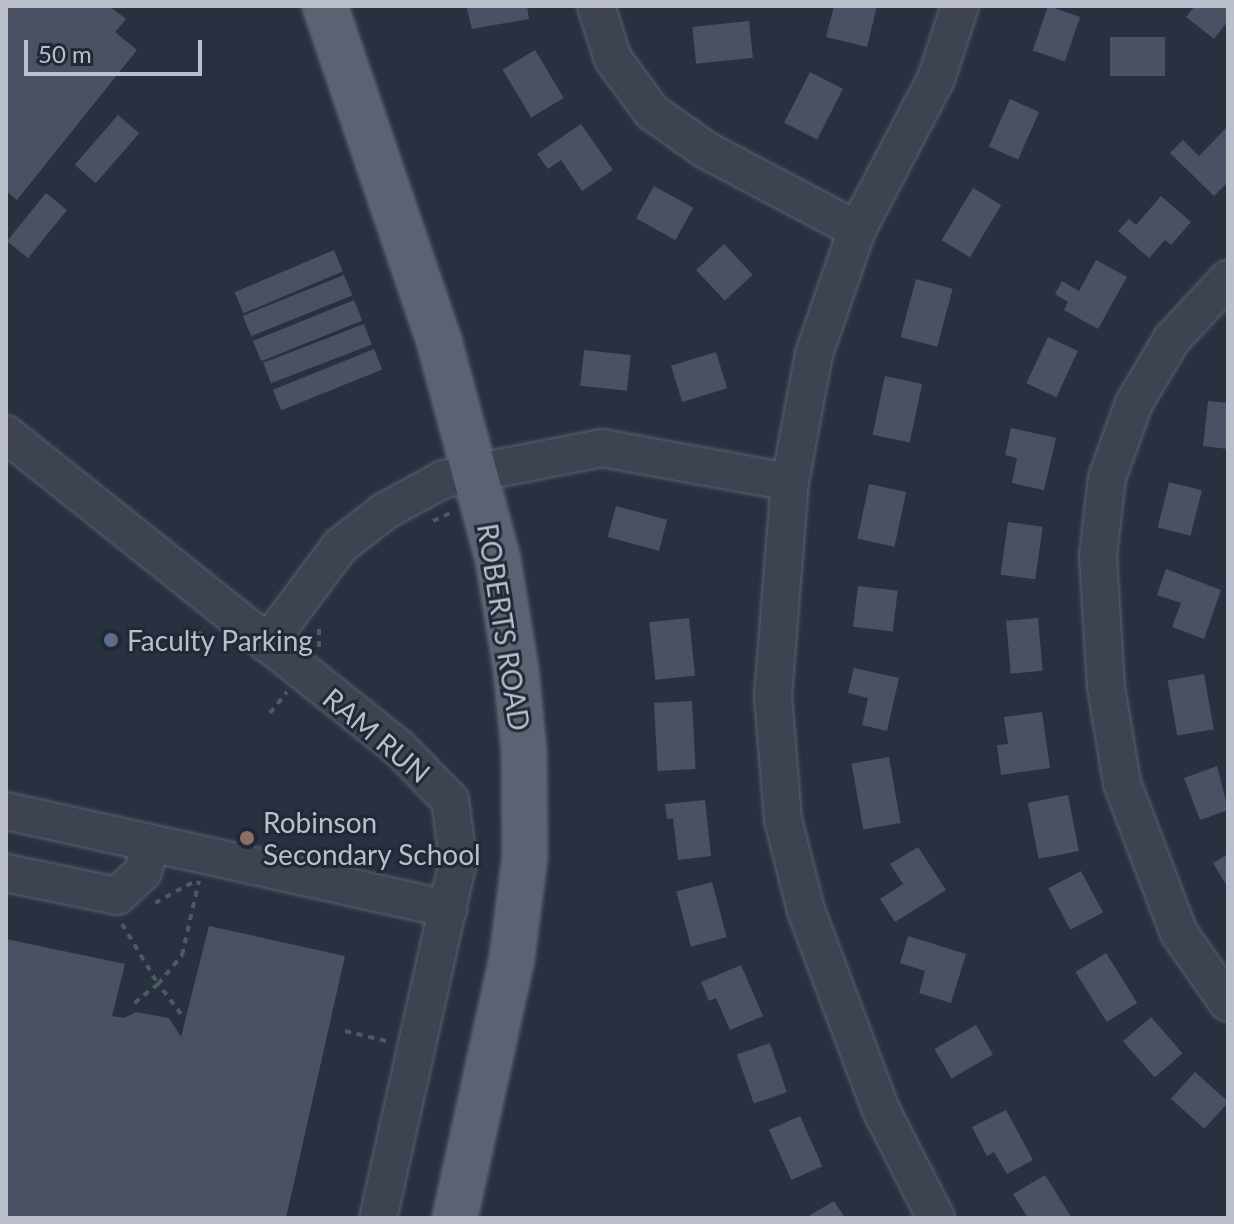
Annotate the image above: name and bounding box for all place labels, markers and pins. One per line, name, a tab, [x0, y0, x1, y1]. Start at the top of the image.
place label: Faculty Parking	[127, 623, 314, 657]
marker: Faculty Parking	[102, 631, 120, 649]
place label: Robinson Secondary School	[263, 805, 481, 871]
marker: Robinson Secondary School	[238, 829, 256, 847]

